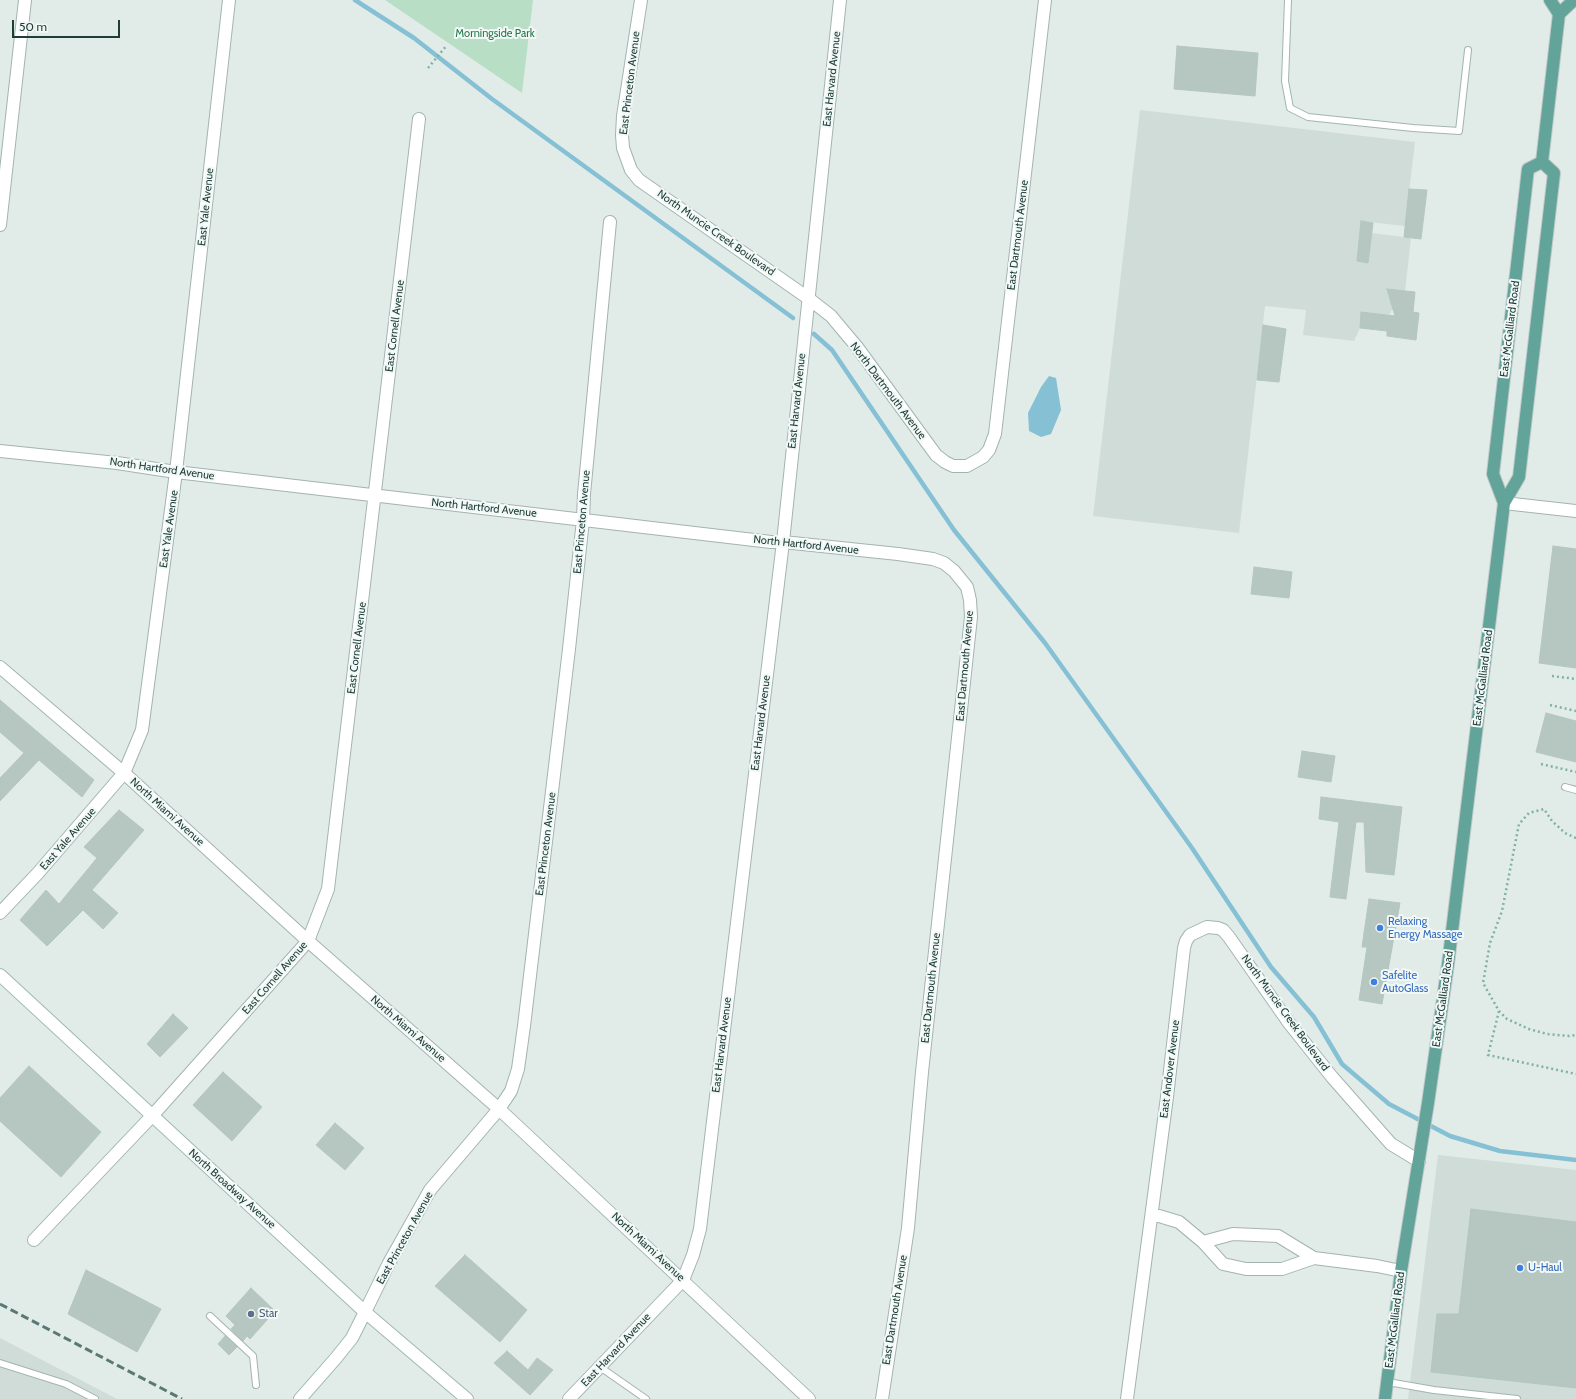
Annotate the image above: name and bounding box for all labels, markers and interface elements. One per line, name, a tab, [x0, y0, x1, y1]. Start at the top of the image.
scale bar	[14, 12, 122, 38]
text: 50 m	[19, 19, 47, 34]
park label: Morningside Park	[455, 27, 535, 41]
street label: East Princeton Avenue	[617, 31, 643, 135]
street label: East Harvard Avenue	[820, 31, 844, 127]
street label: East Yale Avenue	[195, 167, 217, 247]
street label: East Dartmouth Avenue	[1005, 179, 1031, 291]
street label: North Muncie Creek Boulevard	[655, 187, 777, 279]
street label: East Cornell Avenue	[383, 279, 407, 373]
street label: East McGalliard Road	[1498, 280, 1522, 378]
street label: North Dartmouth Avenue	[847, 340, 929, 442]
street label: East Harvard Avenue	[785, 353, 809, 449]
street label: North Hartford Avenue	[109, 455, 215, 483]
street label: East Princeton Avenue	[571, 470, 593, 574]
street label: East Yale Avenue	[157, 489, 181, 569]
street label: North Hartford Avenue	[431, 496, 537, 520]
street label: North Hartford Avenue	[753, 533, 859, 557]
street label: East Cornell Avenue	[345, 601, 369, 695]
street label: East Dartmouth Avenue	[954, 610, 976, 722]
street label: East McGalliard Road	[1471, 629, 1495, 727]
street label: East Harvard Avenue	[749, 675, 773, 771]
street label: North Miami Avenue	[127, 775, 207, 849]
street label: East Princeton Avenue	[533, 792, 559, 896]
street label: East Yale Avenue	[37, 805, 99, 873]
place label: Relaxing Energy Massage	[1388, 915, 1462, 941]
marker: Relaxing Energy Massage	[1375, 923, 1385, 933]
street label: East Dartmouth Avenue	[919, 932, 943, 1044]
street label: East Cornell Avenue	[240, 939, 310, 1017]
street label: East McGalliard Road	[1430, 950, 1456, 1048]
street label: North Muncie Creek Boulevard	[1238, 952, 1332, 1074]
place label: Safelite AutoGlass	[1382, 969, 1428, 995]
marker: Safelite AutoGlass	[1369, 977, 1379, 987]
street label: North Miami Avenue	[368, 993, 448, 1065]
street label: East Harvard Avenue	[710, 997, 734, 1093]
street label: East Andover Avenue	[1157, 1019, 1183, 1119]
street label: North Broadway Avenue	[186, 1146, 278, 1232]
street label: East Princeton Avenue	[374, 1189, 436, 1287]
street label: North Miami Avenue	[609, 1210, 687, 1284]
street label: East Dartmouth Avenue	[880, 1254, 910, 1366]
place label: U-Haul	[1528, 1261, 1562, 1275]
marker: U-Haul	[1515, 1263, 1525, 1273]
street label: East McGalliard Road	[1383, 1271, 1407, 1369]
place label: Star	[259, 1307, 278, 1321]
marker: Star	[246, 1309, 256, 1319]
street label: East Harvard Avenue	[578, 1310, 654, 1390]

